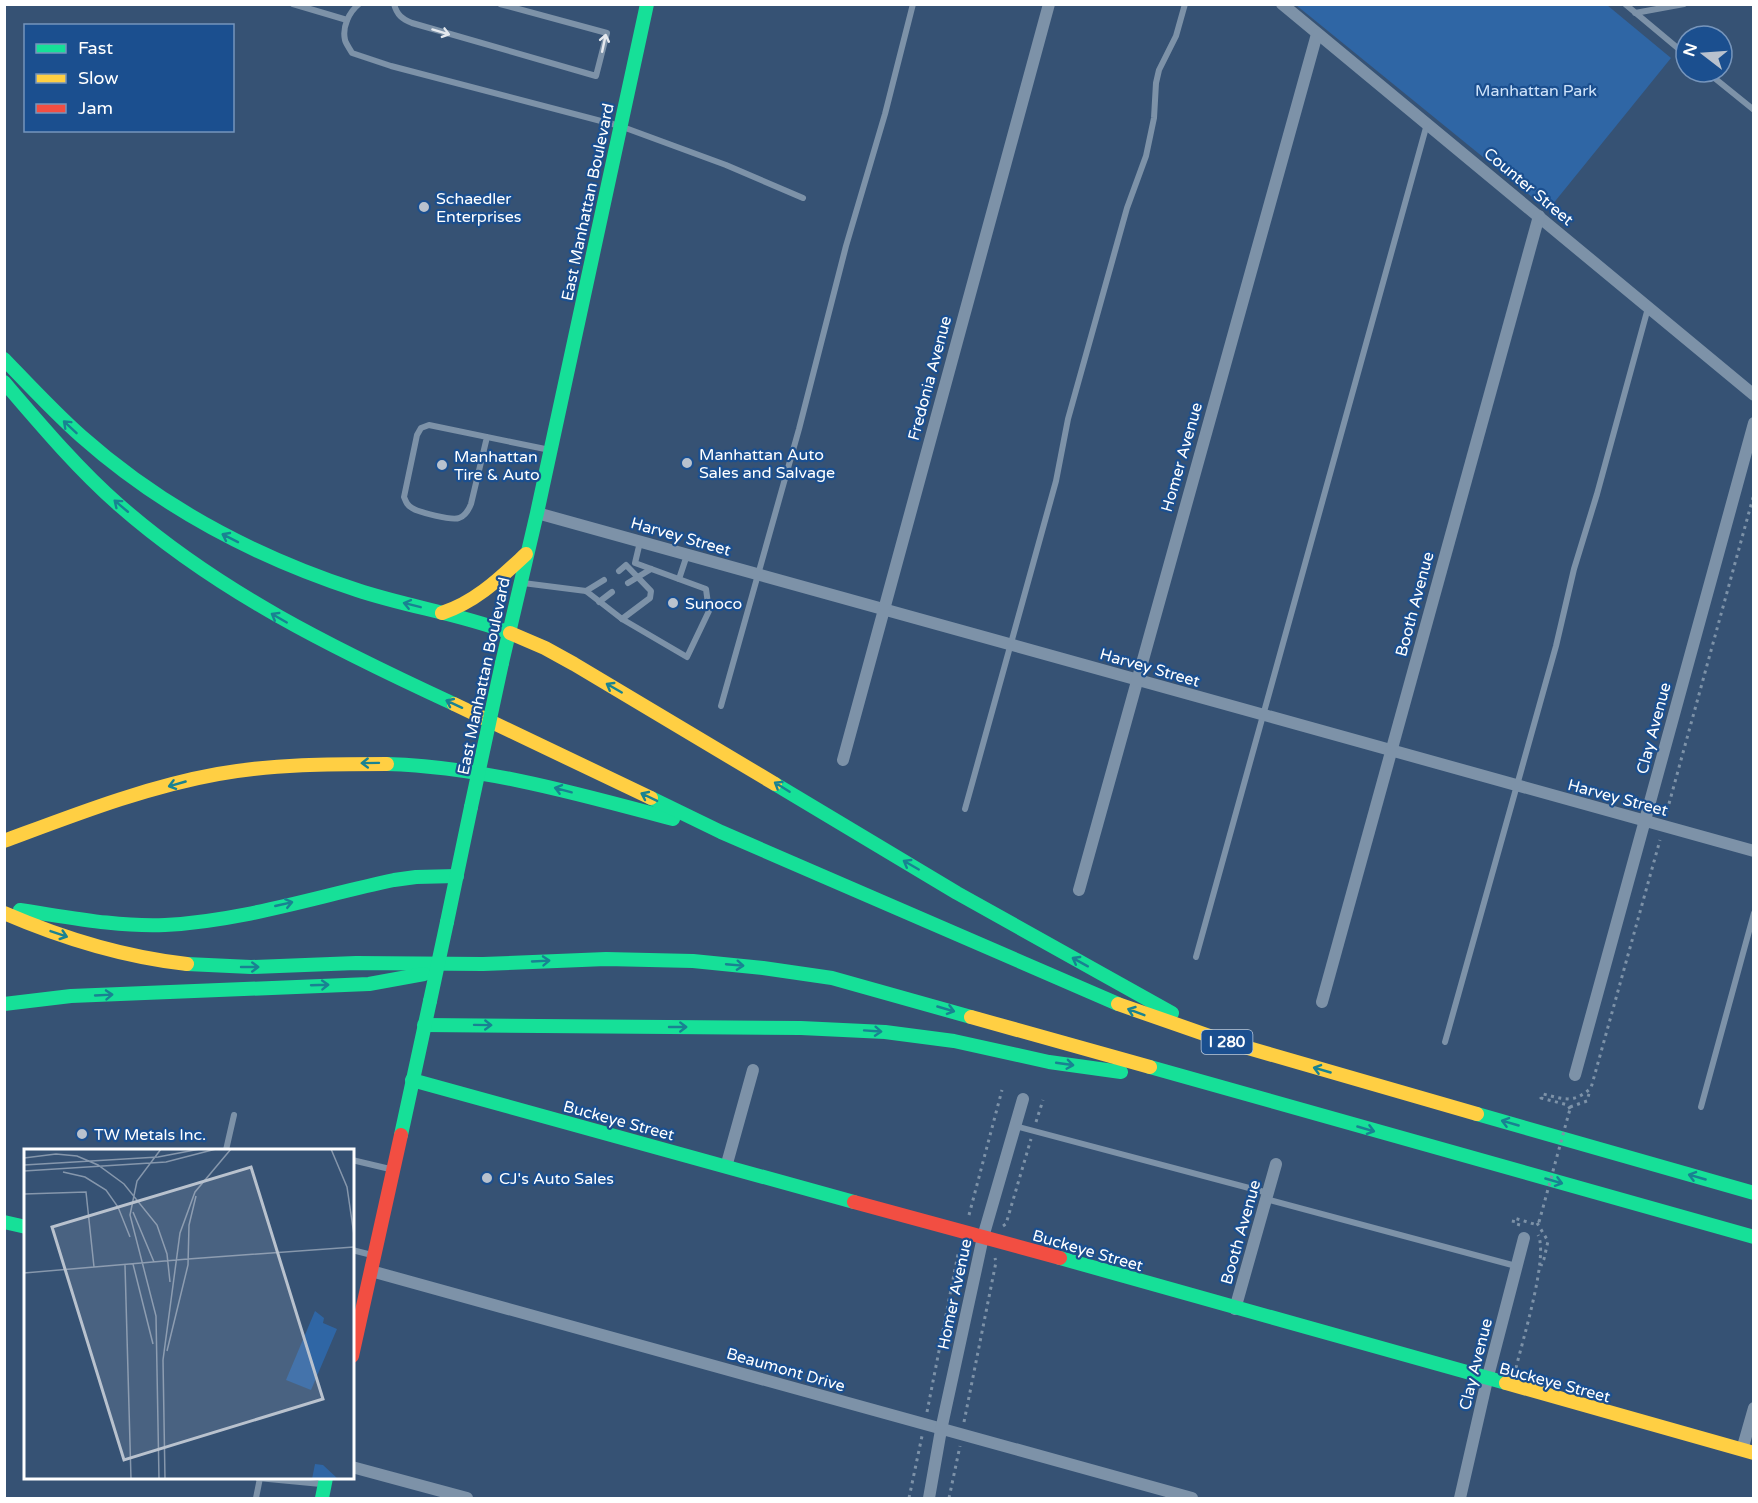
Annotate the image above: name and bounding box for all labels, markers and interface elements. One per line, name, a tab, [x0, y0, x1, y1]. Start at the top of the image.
legend	[24, 24, 234, 132]
north arrow	[1674, 24, 1734, 84]
one-way arrow	[431, 27, 450, 38]
one-way arrow	[599, 34, 610, 53]
text: Fast	[78, 37, 113, 59]
text: N	[1679, 41, 1702, 59]
text: Slow	[78, 67, 119, 89]
park label: Manhattan Park	[1475, 81, 1597, 101]
text: Jam	[78, 97, 113, 119]
street label: East Manhattan Boulevard	[557, 102, 619, 303]
street label: Counter Street	[1479, 143, 1577, 230]
place label: Schaedler Enterprises	[436, 189, 521, 227]
marker: Schaedler Enterprises	[417, 200, 431, 214]
street label: Fredonia Avenue	[904, 314, 956, 443]
street label: Homer Avenue	[1157, 400, 1207, 514]
one-way arrow	[63, 420, 78, 434]
place label: Manhattan Auto Sales and Salvage	[699, 445, 835, 483]
place label: Manhattan Tire & Auto	[454, 447, 540, 485]
marker: Manhattan Auto Sales and Salvage	[680, 456, 694, 470]
marker: Manhattan Tire & Auto	[435, 458, 449, 472]
one-way arrow	[114, 499, 129, 513]
street label: Harvey Street	[628, 513, 733, 561]
one-way arrow	[221, 531, 239, 543]
street label: Booth Avenue	[1391, 550, 1439, 659]
street label: East Manhattan Boulevard	[453, 576, 515, 777]
place label: Sunoco	[685, 594, 742, 614]
marker: Sunoco	[666, 596, 680, 610]
one-way arrow	[403, 599, 422, 611]
one-way arrow	[271, 612, 289, 623]
street label: Harvey Street	[1097, 644, 1202, 692]
street label: Clay Avenue	[1632, 680, 1676, 776]
one-way arrow	[606, 681, 623, 693]
one-way arrow	[446, 698, 464, 710]
one-way arrow	[361, 758, 381, 769]
street label: Harvey Street	[1565, 775, 1670, 821]
one-way arrow	[168, 779, 187, 790]
one-way arrow	[774, 781, 791, 793]
one-way arrow	[554, 784, 573, 795]
one-way arrow	[641, 791, 659, 802]
one-way arrow	[903, 859, 920, 871]
one-way arrow	[274, 898, 293, 909]
one-way arrow	[49, 930, 68, 941]
one-way arrow	[530, 956, 550, 967]
one-way arrow	[1072, 956, 1089, 968]
one-way arrow	[725, 960, 745, 971]
one-way arrow	[240, 961, 260, 973]
one-way arrow	[310, 980, 330, 991]
one-way arrow	[94, 989, 114, 1000]
one-way arrow	[936, 1004, 955, 1015]
one-way arrow	[1127, 1005, 1146, 1016]
one-way arrow	[472, 1019, 492, 1031]
one-way arrow	[667, 1022, 687, 1033]
one-way arrow	[862, 1026, 882, 1037]
road number: I 280	[1202, 1030, 1252, 1054]
one-way arrow	[1054, 1059, 1074, 1070]
one-way arrow	[1313, 1063, 1332, 1075]
street label: Buckeye Street	[561, 1097, 677, 1145]
one-way arrow	[1501, 1117, 1520, 1128]
one-way arrow	[1356, 1124, 1375, 1135]
place label: TW Metals Inc.	[94, 1125, 206, 1145]
marker: TW Metals Inc.	[75, 1127, 89, 1141]
inset map	[24, 1149, 354, 1479]
place label: CJ's Auto Sales	[499, 1169, 614, 1189]
one-way arrow	[1688, 1170, 1707, 1182]
marker: CJ's Auto Sales	[480, 1171, 494, 1185]
one-way arrow	[1544, 1176, 1563, 1187]
street label: Booth Avenue	[1217, 1178, 1265, 1287]
street label: Buckeye Street	[1030, 1226, 1145, 1276]
street label: Homer Avenue	[933, 1237, 976, 1351]
street label: Clay Avenue	[1455, 1316, 1497, 1412]
street label: Beaumont Drive	[724, 1343, 847, 1396]
street label: Buckeye Street	[1497, 1359, 1613, 1407]

